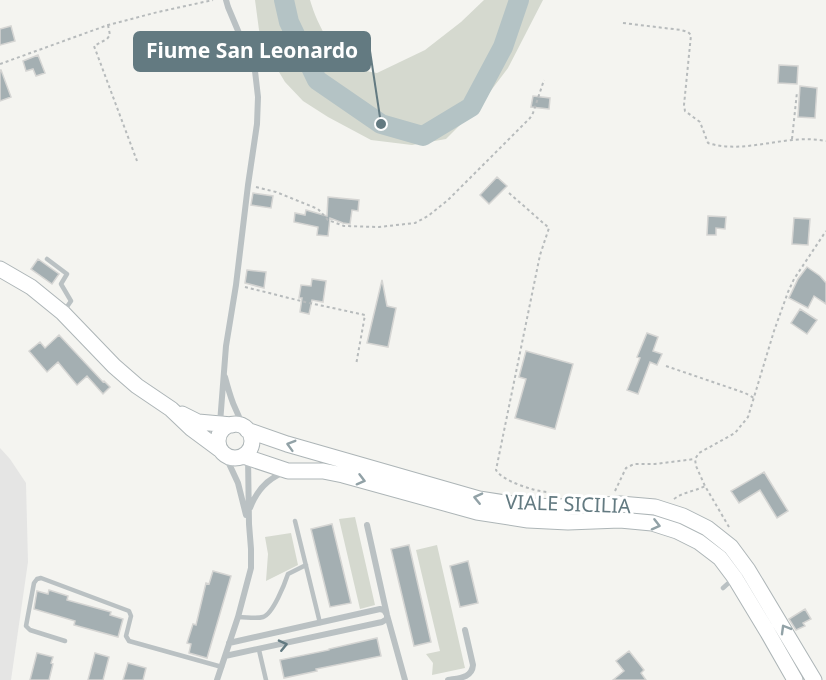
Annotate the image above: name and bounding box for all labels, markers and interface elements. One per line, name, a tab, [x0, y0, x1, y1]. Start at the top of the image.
callout: Fiume San Leonardo	[134, 32, 370, 71]
text: Fiume San Leonardo	[146, 36, 358, 64]
one-way arrow	[286, 440, 297, 452]
one-way arrow	[356, 473, 366, 486]
street label: VIALE SICILIA	[505, 488, 631, 519]
one-way arrow	[474, 492, 484, 505]
one-way arrow	[651, 517, 661, 530]
one-way arrow	[780, 625, 792, 636]
one-way arrow	[277, 639, 287, 652]

